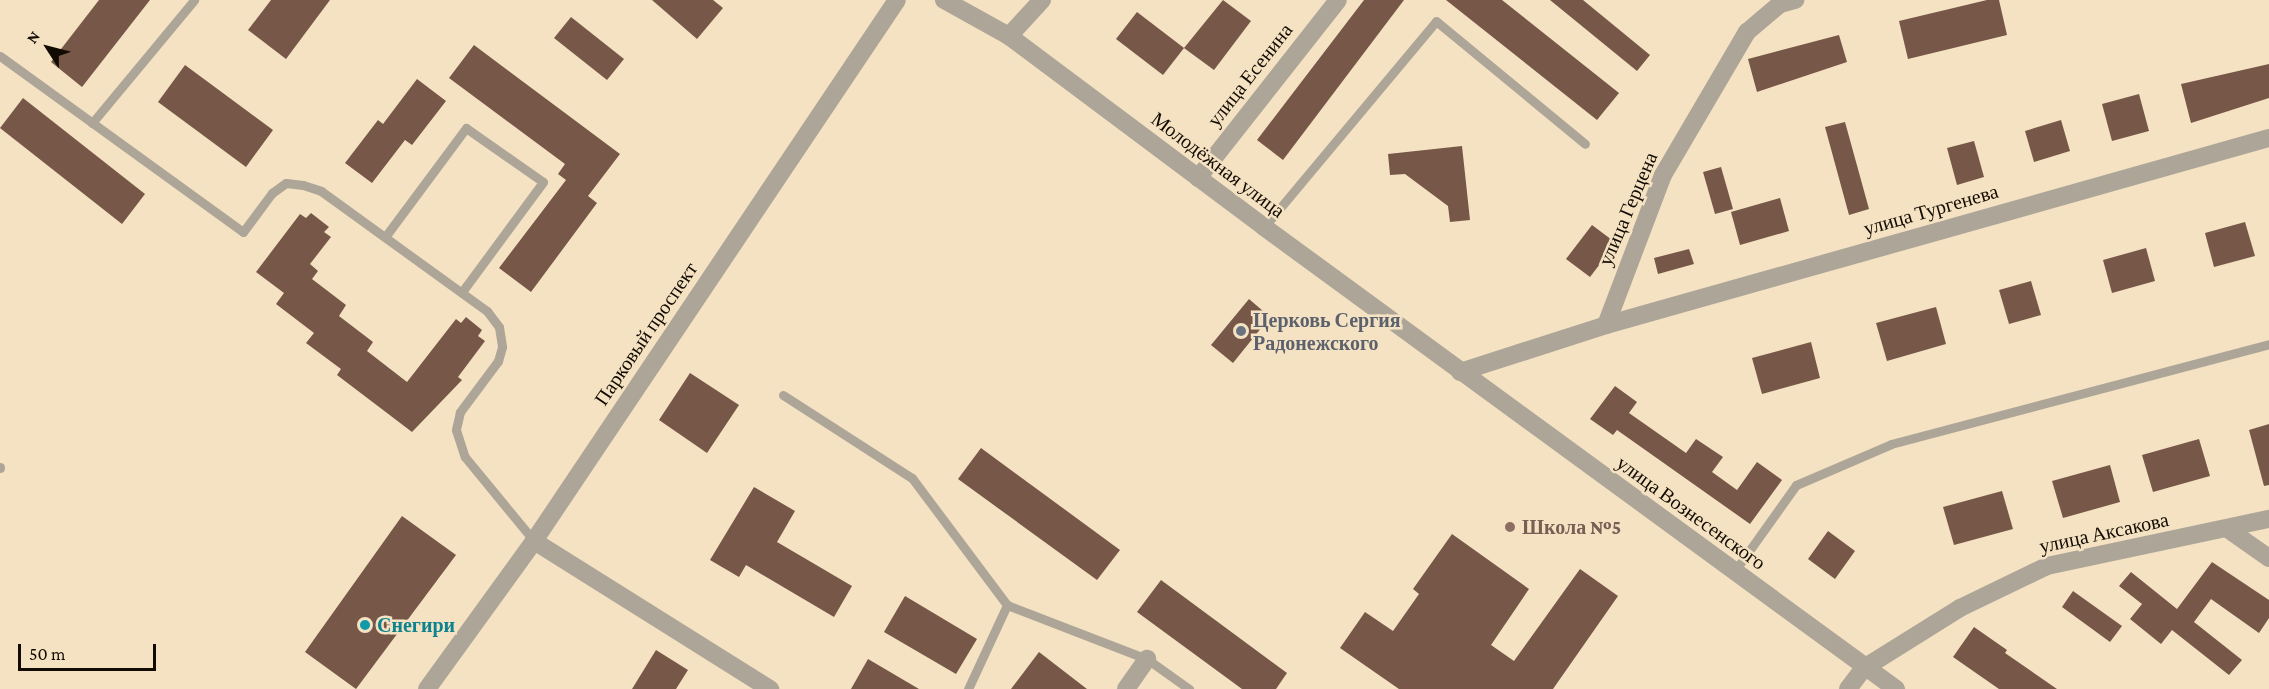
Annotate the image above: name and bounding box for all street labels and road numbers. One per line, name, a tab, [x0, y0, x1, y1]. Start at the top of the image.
street label: улица Есенина	[1202, 19, 1298, 131]
street label: Молодёжная улица	[1146, 107, 1290, 223]
street label: улица Герцена	[1593, 149, 1663, 269]
street label: улица Тургенева	[1861, 179, 2001, 241]
street label: Парковый проспект	[589, 258, 703, 410]
street label: улица Вознесенского	[1612, 451, 1770, 575]
street label: улица Аксакова	[2037, 508, 2171, 558]

